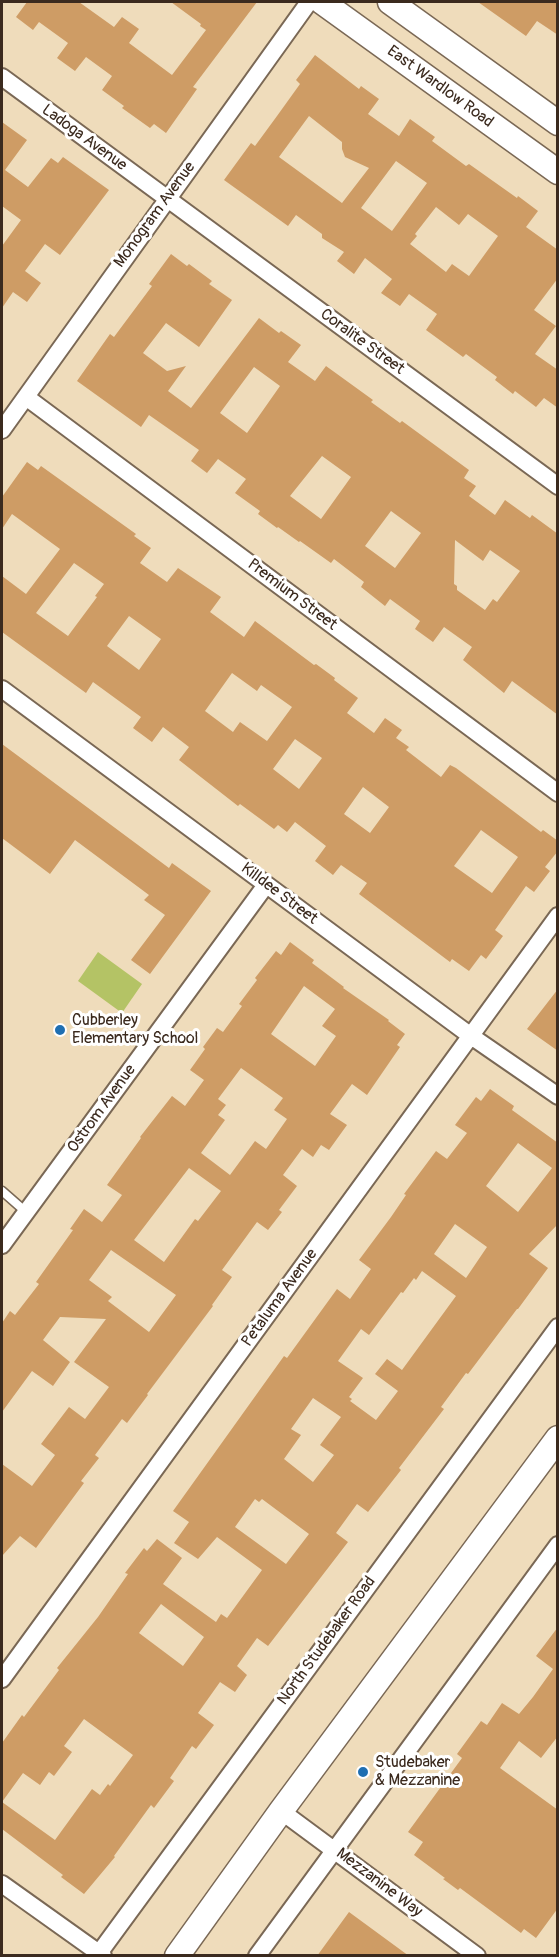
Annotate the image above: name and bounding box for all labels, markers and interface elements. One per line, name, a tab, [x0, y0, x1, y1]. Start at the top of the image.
street label: East Wardlow Road	[383, 42, 497, 132]
street label: Ladoga Avenue	[38, 101, 130, 175]
street label: Monogram Avenue	[110, 158, 200, 272]
street label: Coralite Street	[316, 305, 408, 379]
street label: Premium Street	[243, 555, 341, 635]
street label: Killdee Street	[237, 859, 321, 929]
place label: Cubberley Elementary School	[72, 1011, 198, 1049]
marker: Cubberley Elementary School	[53, 1023, 67, 1037]
street label: Ostrom Avenue	[64, 1061, 140, 1157]
street label: Petaluma Avenue	[238, 1245, 322, 1351]
street label: North Studebaker Road	[274, 1573, 380, 1709]
place label: Studebaker & Mezzanine	[375, 1753, 460, 1791]
marker: Studebaker & Mezzanine	[356, 1765, 370, 1779]
street label: Mezzanine Way	[332, 1844, 426, 1922]

